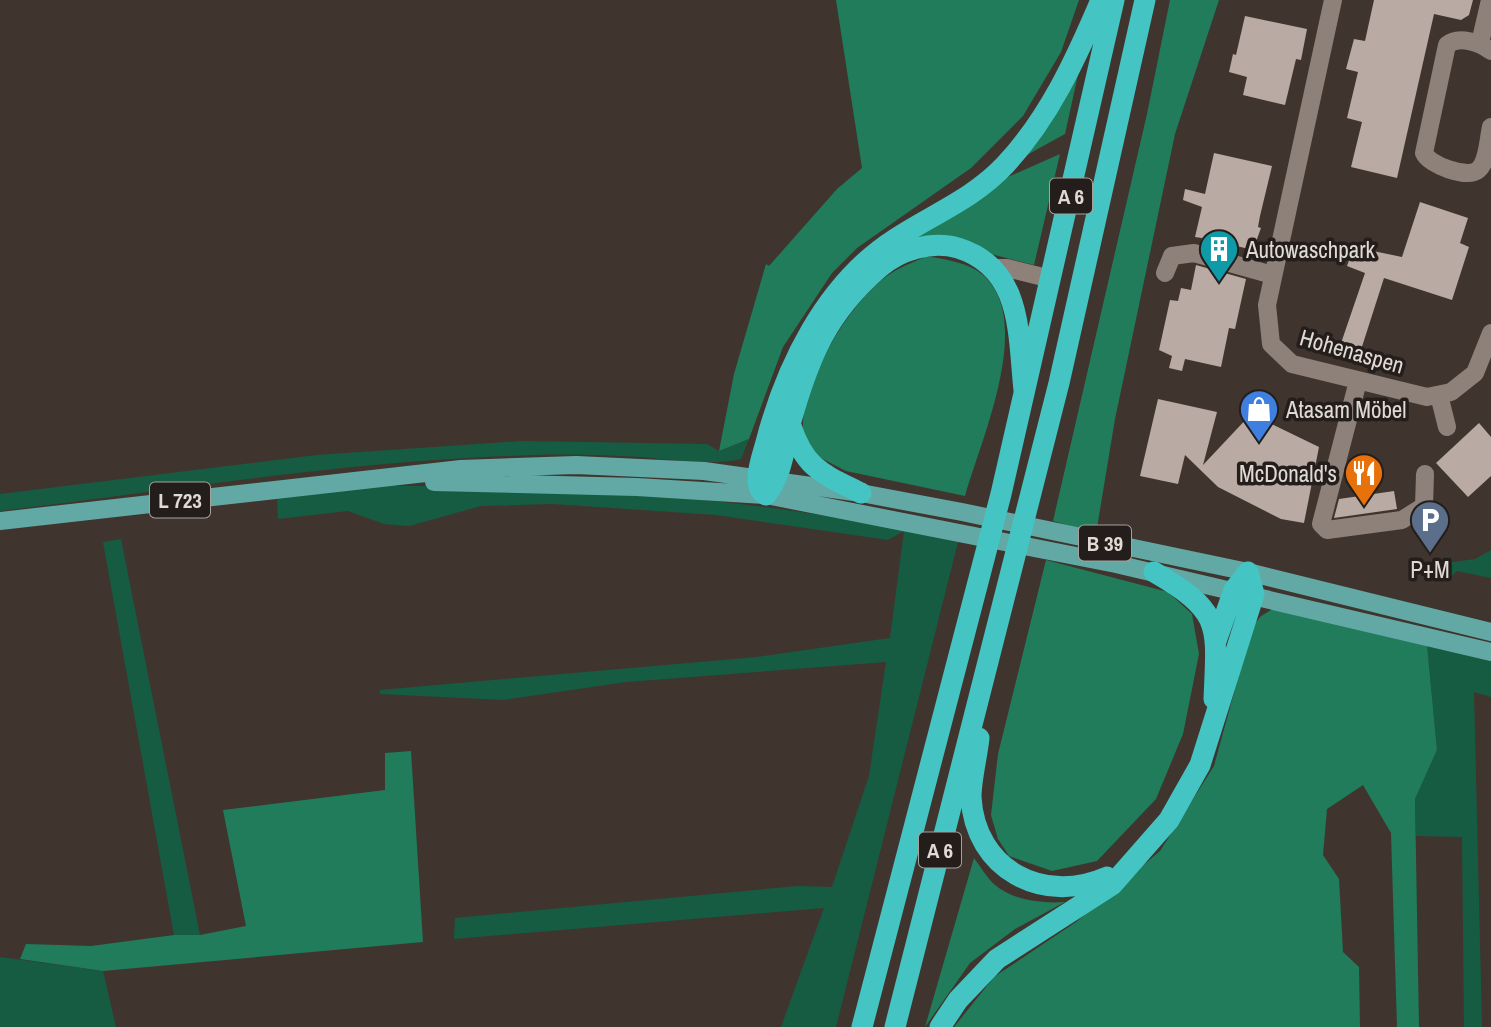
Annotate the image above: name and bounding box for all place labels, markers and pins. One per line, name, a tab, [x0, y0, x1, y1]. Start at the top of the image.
building icon: Autowaschpark	[1198, 228, 1240, 283]
place label: Autowaschpark	[1245, 234, 1376, 265]
shop icon: Atasam Möbel	[1238, 388, 1280, 443]
place label: Atasam Möbel	[1285, 394, 1407, 425]
restaurant icon: McDonald's	[1343, 452, 1385, 507]
place label: McDonald's	[1239, 458, 1337, 489]
parking icon: P+M	[1409, 499, 1451, 554]
place label: P+M	[1410, 554, 1450, 585]

